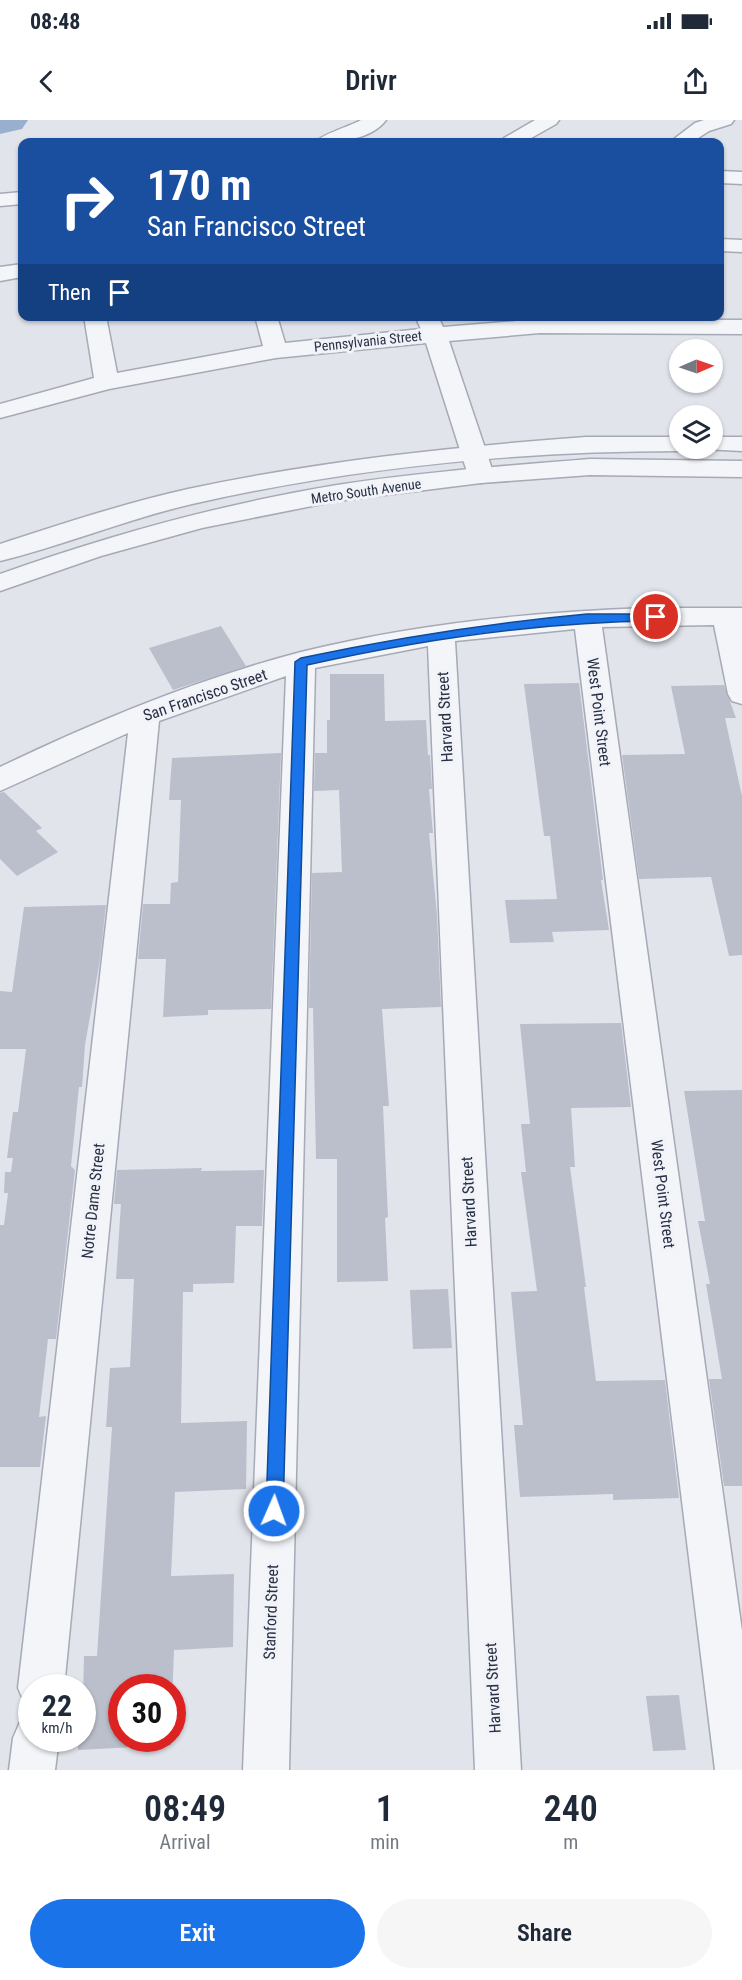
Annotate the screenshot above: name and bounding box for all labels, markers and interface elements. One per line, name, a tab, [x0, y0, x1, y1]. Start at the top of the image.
text: 08:48	[30, 9, 81, 34]
icon: back	[30, 65, 63, 98]
text: Drivr	[345, 65, 397, 97]
icon: share	[679, 65, 712, 98]
text: 170 m	[147, 161, 252, 210]
icon: right	[48, 162, 126, 240]
text: San Francisco Street	[147, 211, 366, 243]
icon: arrive	[103, 276, 136, 309]
text: Then	[48, 280, 91, 305]
street label: Pennsylvania Street	[313, 327, 423, 355]
north arrow	[669, 339, 723, 393]
map controls	[669, 339, 723, 459]
button: layers	[669, 405, 723, 459]
street label: Metro South Avenue	[310, 475, 423, 507]
pin	[630, 591, 681, 642]
icon: arrive	[639, 600, 672, 633]
street label: West Point Street	[583, 657, 615, 768]
street label: San Francisco Street	[141, 665, 270, 725]
street label: Harvard Street	[433, 671, 457, 763]
street label: West Point Street	[647, 1139, 679, 1250]
street label: Notre Dame Street	[77, 1142, 109, 1260]
street label: Harvard Street	[457, 1156, 481, 1248]
position arrow	[242, 1479, 306, 1543]
street label: Stanford Street	[260, 1564, 282, 1660]
street label: Harvard Street	[481, 1642, 505, 1734]
speed limit sign: 30	[108, 1674, 186, 1752]
text: 22	[42, 1688, 72, 1723]
text: km/h	[42, 1719, 72, 1737]
text: 08:49	[144, 1788, 226, 1830]
text: 1	[376, 1788, 394, 1830]
text: 240	[544, 1788, 598, 1830]
text: Arrival	[160, 1830, 211, 1854]
text: min	[370, 1830, 399, 1854]
text: m	[563, 1830, 578, 1854]
button: Exit	[30, 1899, 365, 1968]
button: Share	[377, 1899, 712, 1968]

